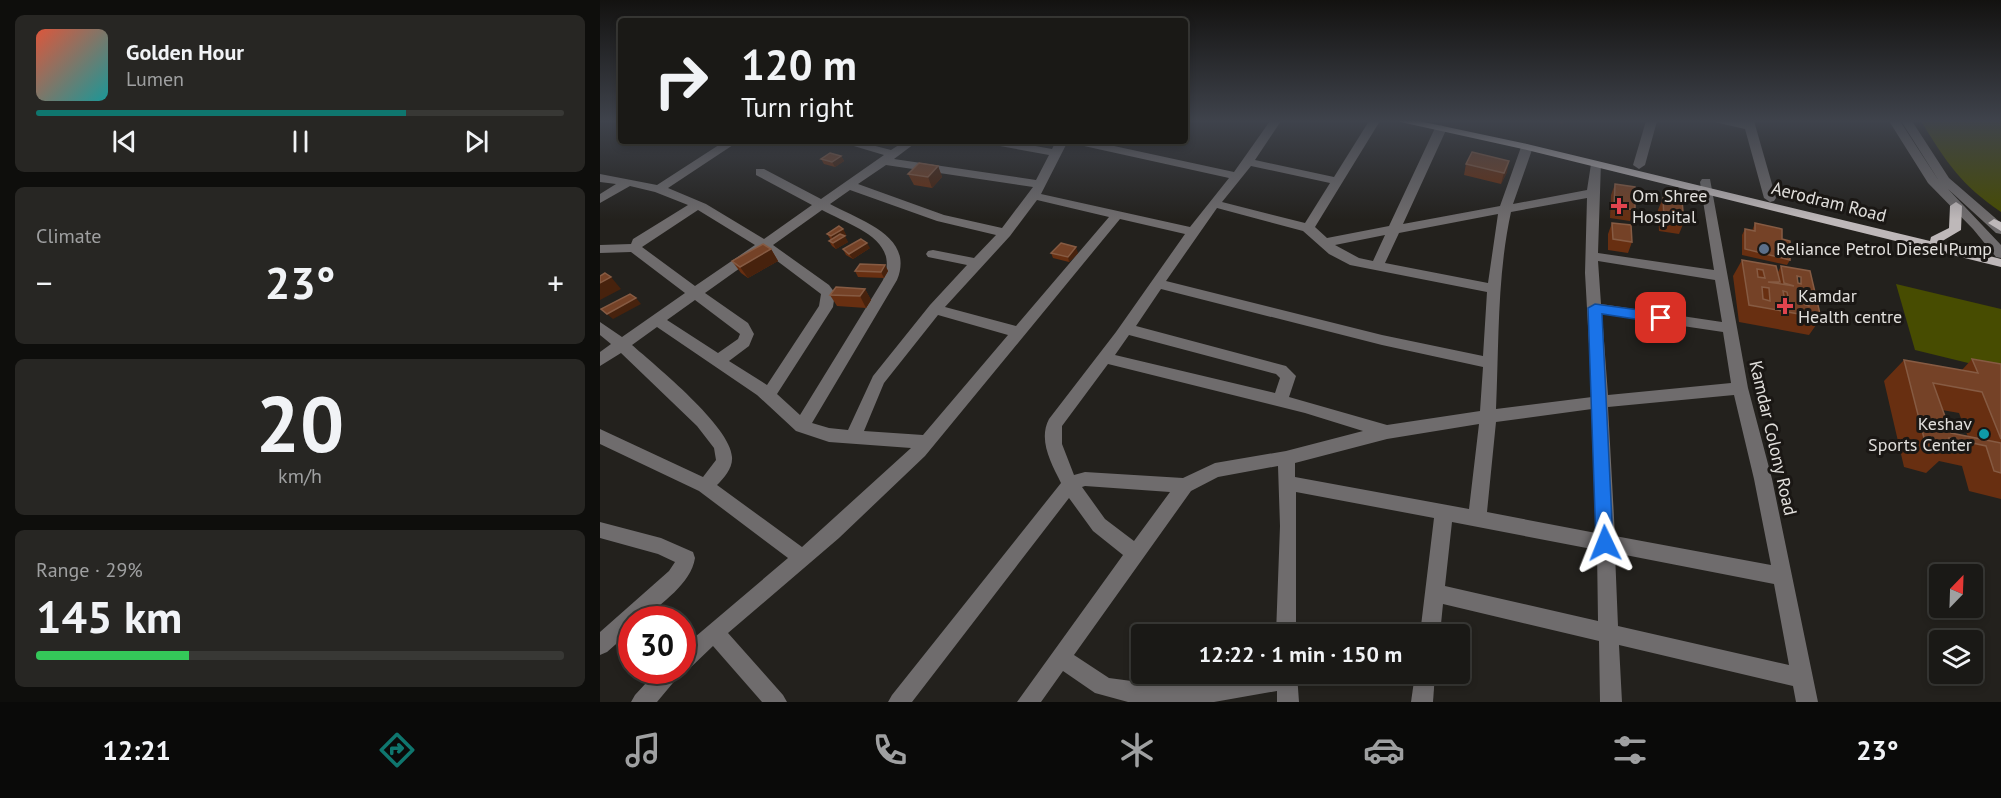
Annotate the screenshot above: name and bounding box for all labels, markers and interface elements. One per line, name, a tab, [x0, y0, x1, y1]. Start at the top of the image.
text: 120 m	[741, 37, 857, 92]
text: Golden Hour	[126, 38, 244, 66]
icon: right	[642, 42, 720, 120]
text: Lumen	[126, 66, 184, 92]
text: Turn right	[741, 90, 854, 124]
icon: previous	[108, 125, 141, 158]
icon: pause	[284, 125, 317, 158]
icon: next	[460, 125, 493, 158]
street label: Aerodram Road	[1769, 176, 1889, 227]
place label: Om Shree Hospital	[1632, 184, 1707, 228]
marker: Om Shree Hospital	[1610, 197, 1628, 215]
text: Climate	[36, 223, 102, 249]
place label: Reliance Petrol Diesel Pump	[1776, 237, 1992, 260]
marker: Reliance Petrol Diesel Pump	[1757, 242, 1771, 256]
text: 23°	[265, 253, 335, 311]
text: −	[36, 261, 53, 304]
text: +	[547, 261, 564, 304]
place label: Kamdar Health centre	[1798, 284, 1902, 328]
pin	[1635, 292, 1686, 343]
marker: Kamdar Health centre	[1776, 297, 1794, 315]
icon: arrive	[1644, 301, 1677, 334]
street label: Kamdar Colony Road	[1744, 358, 1802, 518]
text: 20	[256, 373, 344, 474]
place label: Keshav Sports Center	[1868, 412, 1972, 456]
marker: Keshav Sports Center	[1977, 427, 1991, 441]
text: km/h	[278, 463, 322, 489]
position arrow	[1573, 511, 1637, 575]
text: Range · 29%	[36, 557, 143, 583]
north arrow	[1929, 564, 1983, 618]
map controls	[1929, 564, 1983, 684]
text: 145 km	[36, 587, 182, 645]
speed limit sign: 30	[618, 606, 696, 684]
button: layers	[1929, 630, 1983, 684]
text: 12:22 · 1 min · 150 m	[1199, 640, 1402, 668]
icon: directions	[376, 729, 418, 771]
icon: music	[622, 729, 664, 771]
icon: phone	[869, 729, 911, 771]
icon: climate	[1116, 729, 1158, 771]
icon: car	[1363, 729, 1405, 771]
icon: filters	[1609, 729, 1651, 771]
text: 12:21	[102, 733, 171, 767]
text: 23°	[1856, 733, 1899, 767]

